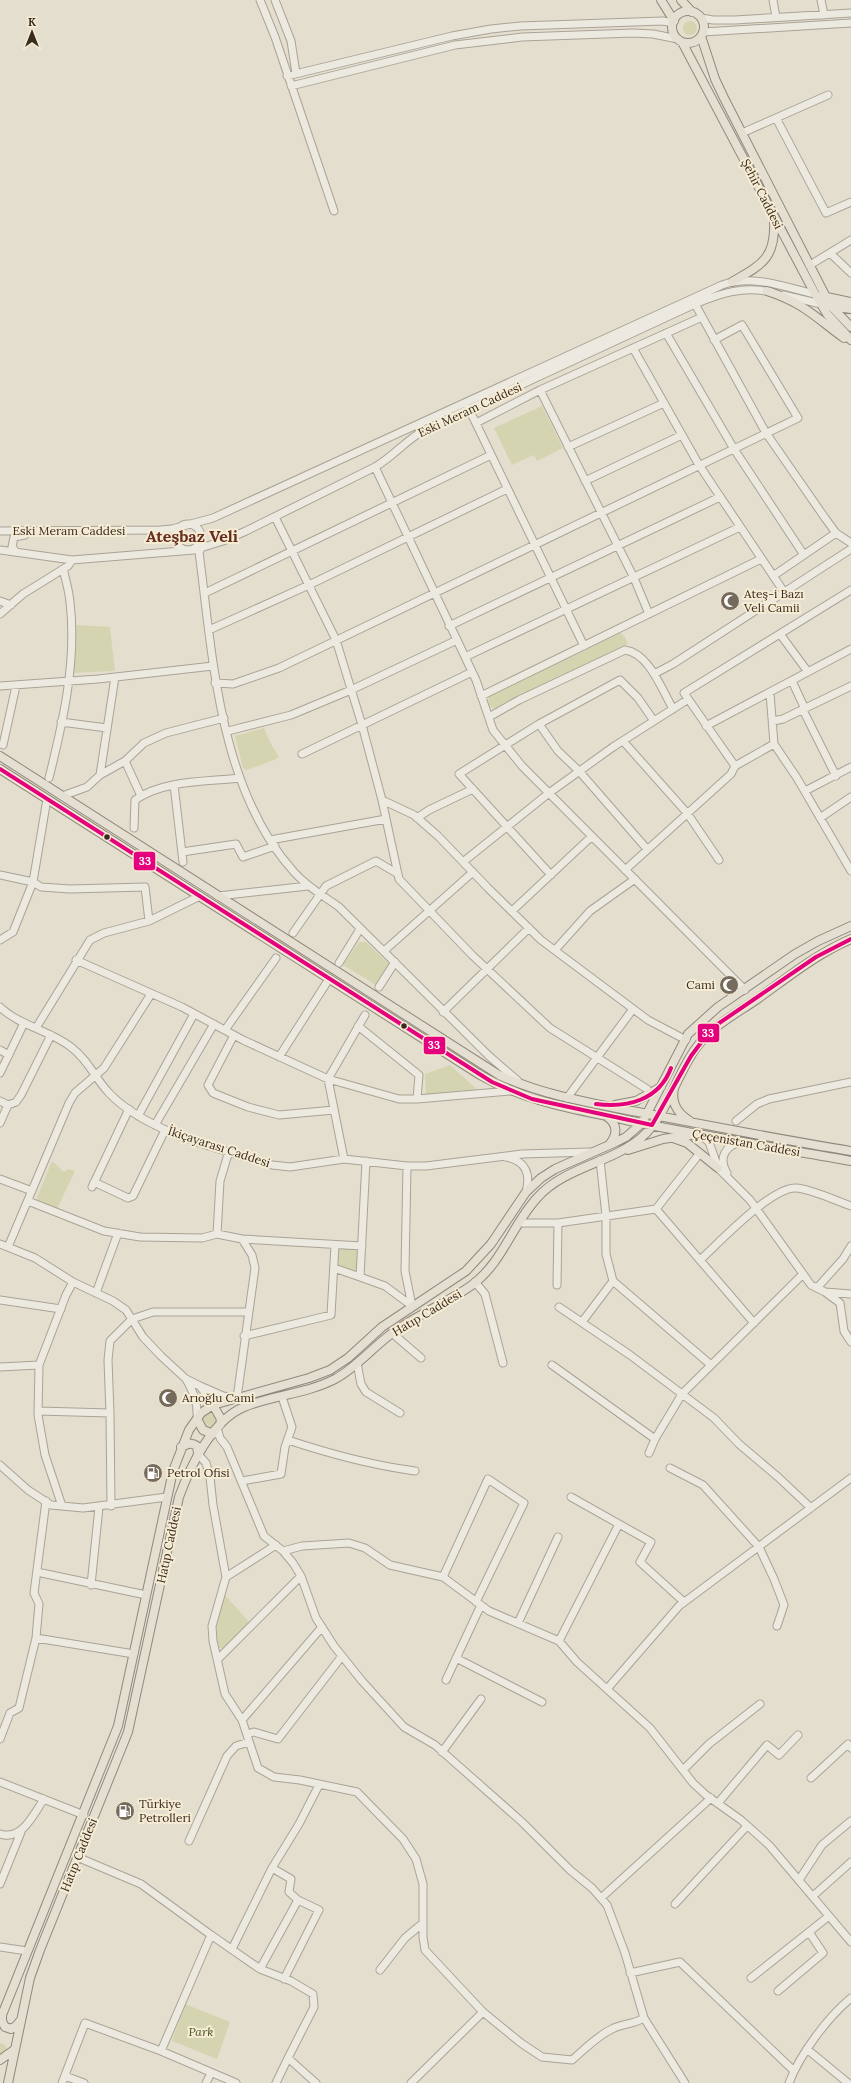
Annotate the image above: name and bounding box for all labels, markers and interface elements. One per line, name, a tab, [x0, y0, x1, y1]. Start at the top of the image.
north arrow	[12, 12, 52, 52]
text: K	[28, 15, 36, 29]
street label: Şehir Caddesi	[738, 156, 787, 231]
street label: Eski Meram Caddesi	[415, 379, 524, 440]
street label: Eski Meram Caddesi	[13, 523, 125, 538]
district label: Ateşbaz Veli	[146, 526, 238, 546]
place label: Ateş-i Bazı Veli Camii	[743, 586, 804, 615]
mosque icon: Ateş-i Bazı Veli Camii	[719, 590, 741, 612]
unlabelled marker	[102, 832, 112, 842]
line badge: 33	[133, 851, 156, 871]
text: 33	[139, 854, 151, 868]
mosque icon: Cami	[718, 974, 740, 996]
place label: Cami	[686, 977, 715, 992]
unlabelled marker	[399, 1021, 409, 1031]
line badge: 33	[697, 1023, 720, 1043]
text: 33	[702, 1026, 714, 1040]
line badge: 33	[423, 1036, 446, 1055]
text: 33	[428, 1038, 440, 1052]
street label: İkiçayarası Caddesi	[166, 1123, 272, 1170]
street label: Çeçenistan Caddesi	[691, 1126, 801, 1159]
street label: Hatıp Caddesi	[389, 1286, 464, 1339]
mosque icon: Arıoğlu Cami	[157, 1387, 179, 1409]
place label: Arıoğlu Cami	[181, 1390, 254, 1405]
fuel station icon: Petrol Ofisi	[142, 1462, 164, 1484]
place label: Petrol Ofisi	[167, 1465, 230, 1480]
street label: Hatıp Caddesi	[153, 1505, 184, 1585]
place label: Türkiye Petrolleri	[139, 1796, 191, 1825]
fuel station icon: Türkiye Petrolleri	[114, 1800, 136, 1822]
street label: Hatıp Caddesi	[57, 1816, 100, 1894]
park label: Park	[188, 2024, 214, 2039]

